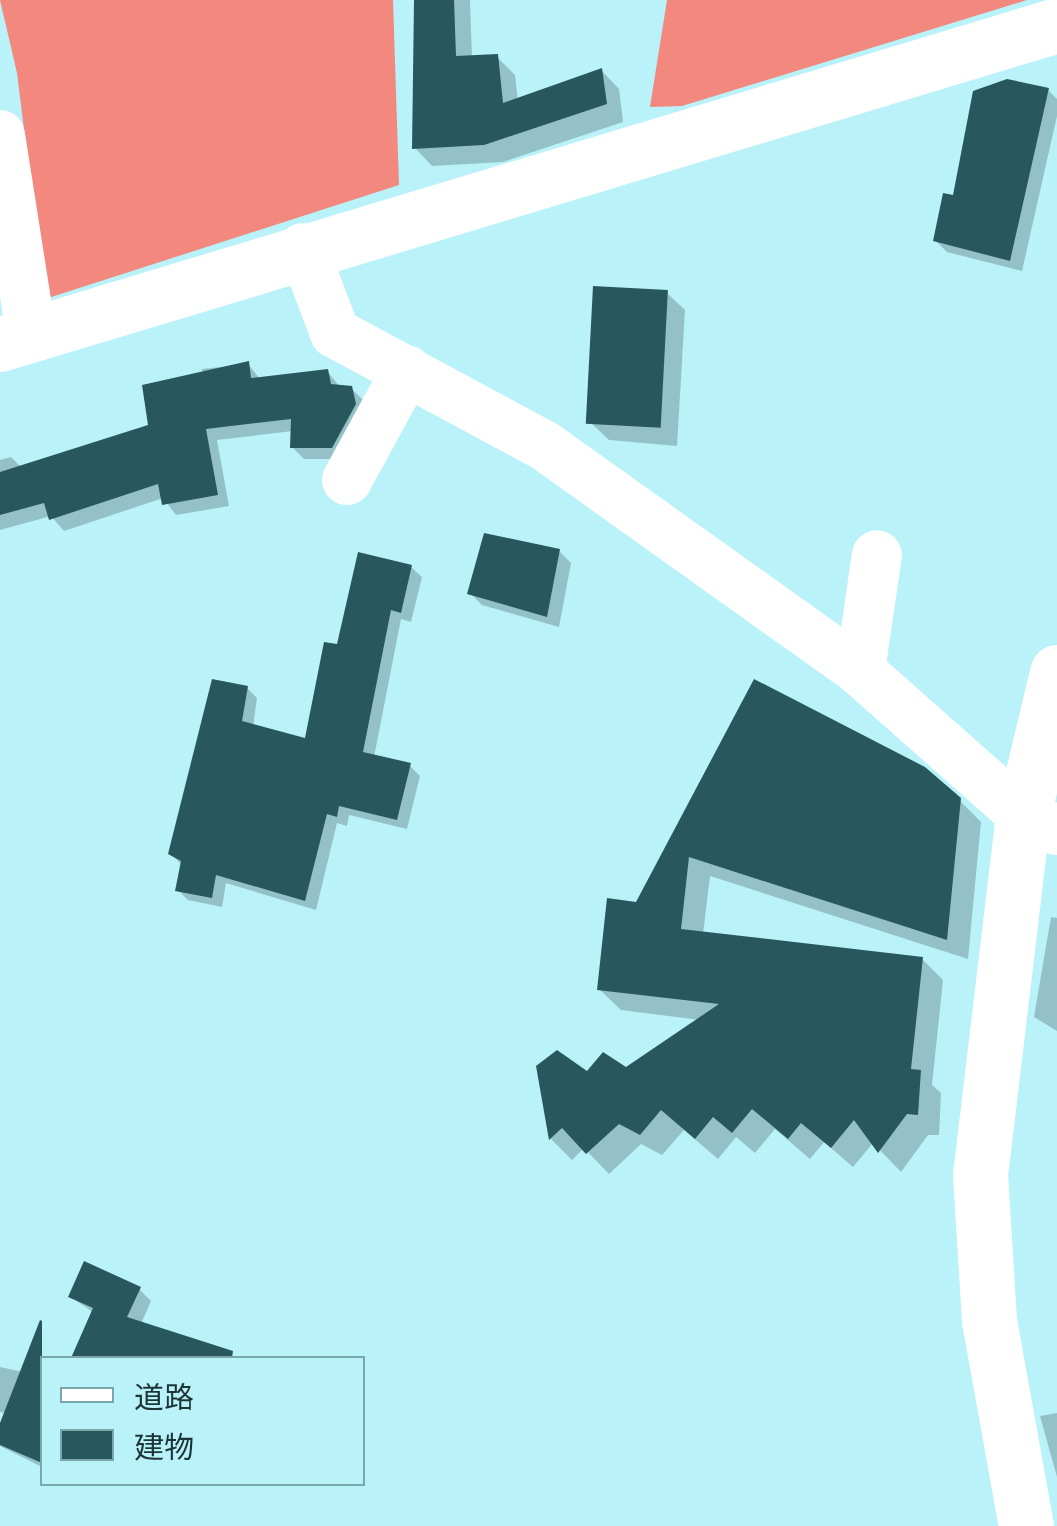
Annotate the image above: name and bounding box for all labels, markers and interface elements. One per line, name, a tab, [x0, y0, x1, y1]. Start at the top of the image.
legend	[40, 1356, 365, 1486]
text: 道路	[134, 1380, 194, 1415]
text: 建物	[134, 1430, 194, 1465]

